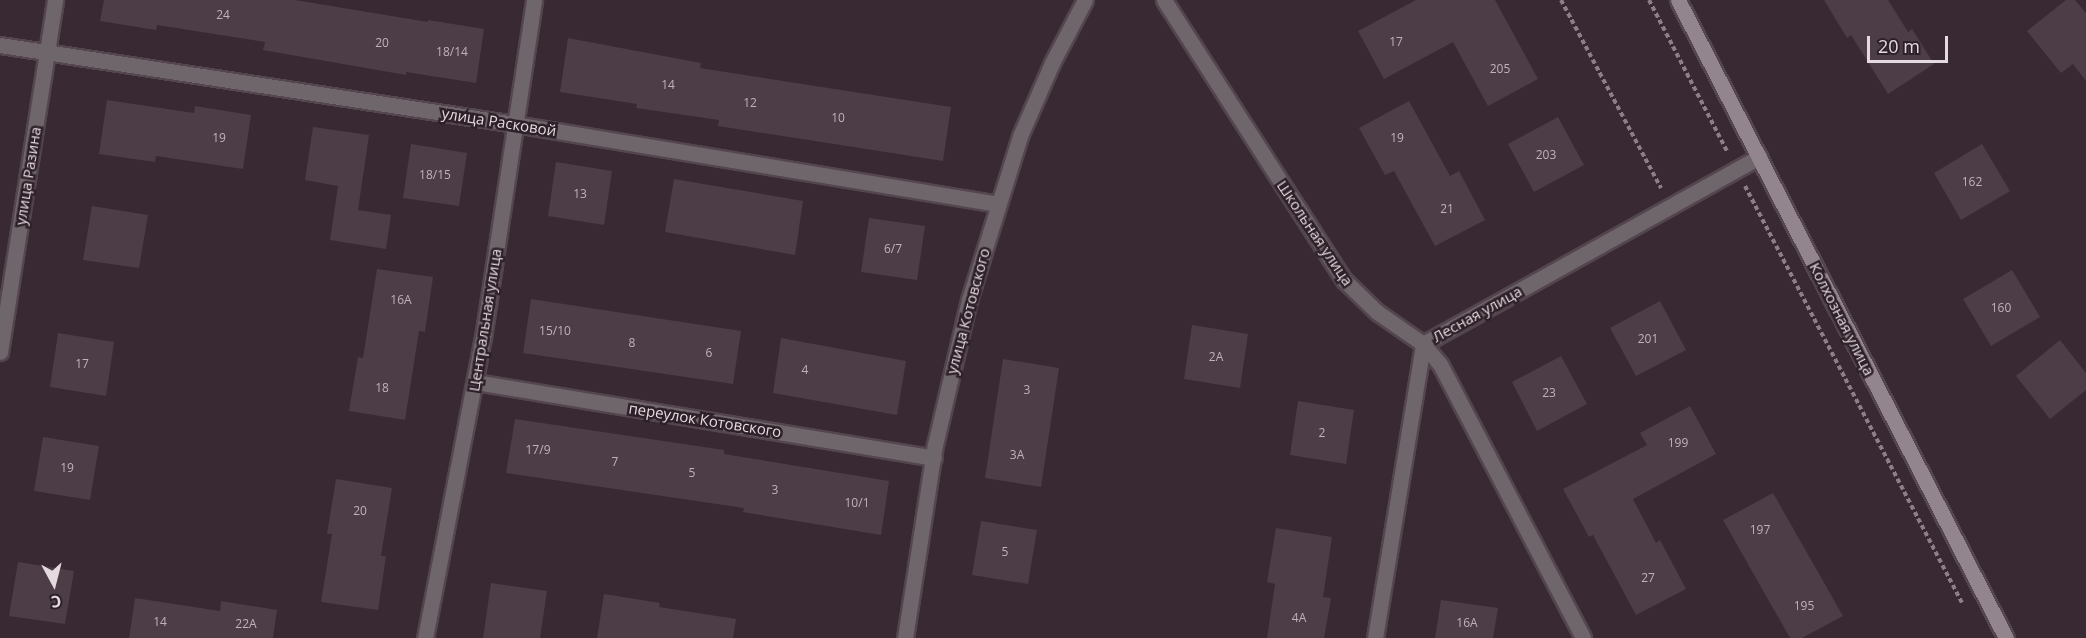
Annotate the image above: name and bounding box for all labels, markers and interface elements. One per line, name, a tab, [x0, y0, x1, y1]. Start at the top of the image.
house number: 24	[216, 8, 230, 22]
scale bar	[1870, 24, 1951, 62]
text: 20 m	[1878, 34, 1920, 58]
house number: 17	[1389, 35, 1403, 49]
house number: 20	[375, 36, 389, 50]
house number: 18/14	[436, 45, 468, 59]
house number: 205	[1490, 62, 1510, 76]
house number: 14	[661, 78, 675, 92]
house number: 12	[743, 96, 757, 110]
street label: улица Расковой	[440, 104, 558, 140]
house number: 10	[831, 111, 845, 125]
street label: улица Разина	[11, 126, 45, 226]
house number: 19	[212, 131, 226, 145]
house number: 19	[1390, 131, 1404, 145]
house number: 203	[1536, 148, 1556, 162]
house number: 18/15	[419, 168, 451, 182]
house number: 162	[1962, 175, 1982, 189]
street label: Школьная улица	[1273, 177, 1357, 289]
house number: 13	[573, 187, 587, 201]
house number: 21	[1440, 202, 1454, 216]
house number: 6/7	[884, 242, 902, 256]
street label: улица Котовского	[943, 246, 993, 376]
street label: Центральная улица	[465, 247, 505, 393]
street label: Колхозная улица	[1806, 260, 1878, 378]
street label: Лесная улица	[1429, 282, 1525, 346]
house number: 16А	[390, 293, 412, 307]
house number: 160	[1991, 301, 2011, 315]
house number: 15/10	[539, 324, 571, 338]
house number: 201	[1638, 332, 1658, 346]
house number: 8	[629, 336, 635, 350]
house number: 6	[706, 346, 712, 360]
house number: 2А	[1209, 350, 1223, 364]
house number: 17	[75, 357, 89, 371]
house number: 4	[802, 363, 808, 377]
house number: 18	[375, 381, 389, 395]
house number: 3	[1024, 383, 1030, 397]
house number: 23	[1542, 386, 1556, 400]
street label: переулок Котовского	[627, 399, 783, 441]
house number: 2	[1319, 426, 1325, 440]
house number: 199	[1668, 436, 1688, 450]
house number: 17/9	[526, 443, 550, 457]
house number: 3А	[1010, 448, 1024, 462]
house number: 7	[612, 455, 618, 469]
house number: 19	[60, 461, 74, 475]
house number: 5	[689, 466, 695, 480]
house number: 3	[772, 483, 778, 497]
house number: 10/1	[845, 496, 869, 510]
house number: 20	[353, 504, 367, 518]
house number: 197	[1750, 523, 1770, 537]
house number: 5	[1002, 545, 1008, 559]
north arrow	[24, 554, 84, 614]
house number: 27	[1641, 571, 1655, 585]
text: С	[50, 590, 63, 613]
house number: 195	[1794, 599, 1814, 613]
house number: 4А	[1292, 611, 1306, 625]
house number: 14	[153, 615, 167, 629]
house number: 16А	[1456, 616, 1478, 630]
house number: 22А	[235, 617, 257, 631]

